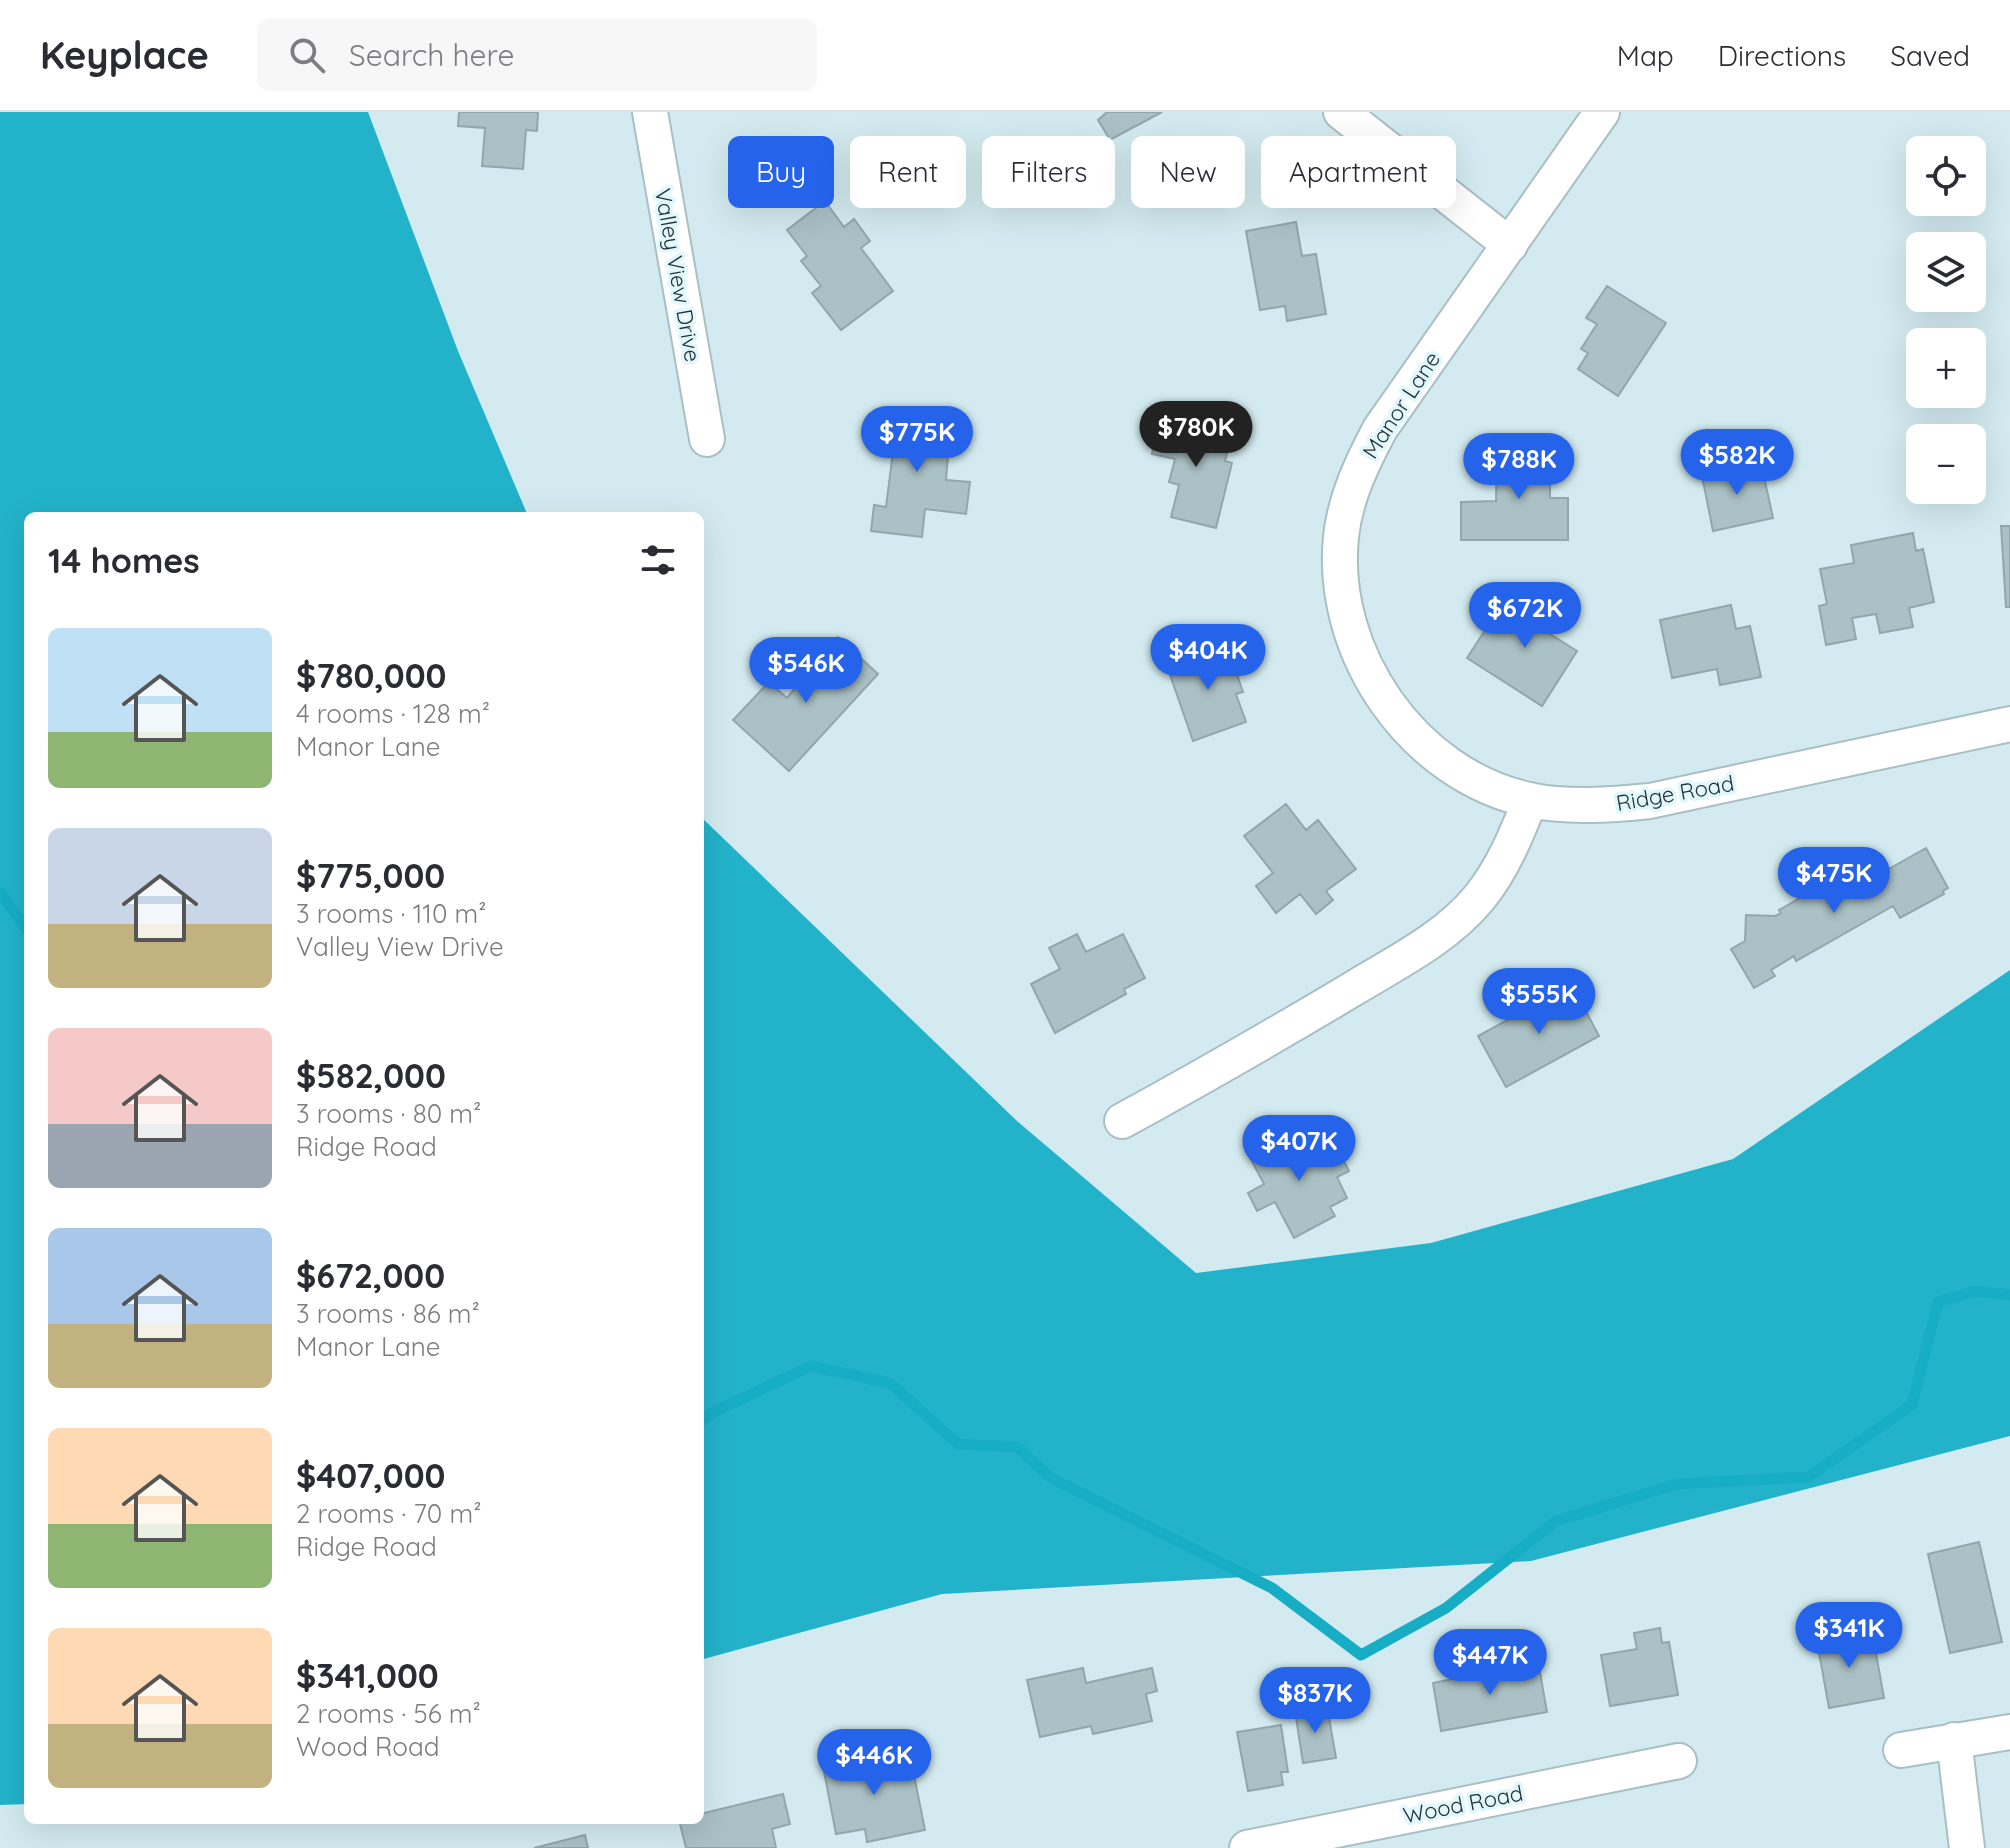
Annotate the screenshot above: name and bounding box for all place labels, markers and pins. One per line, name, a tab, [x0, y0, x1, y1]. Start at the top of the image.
pin: $780K	[1140, 401, 1252, 469]
pin: $775K	[861, 406, 973, 474]
pin: $582K	[1681, 429, 1793, 497]
pin: $788K	[1463, 433, 1575, 501]
pin: $672K	[1469, 582, 1581, 650]
pin: $404K	[1152, 624, 1264, 692]
pin: $546K	[750, 637, 862, 705]
pin: $475K	[1778, 847, 1890, 915]
pin: $555K	[1483, 968, 1595, 1036]
pin: $407K	[1243, 1115, 1355, 1183]
pin: $341K	[1793, 1602, 1905, 1670]
pin: $447K	[1434, 1629, 1546, 1697]
pin: $837K	[1259, 1667, 1371, 1735]
pin: $446K	[818, 1729, 930, 1797]

